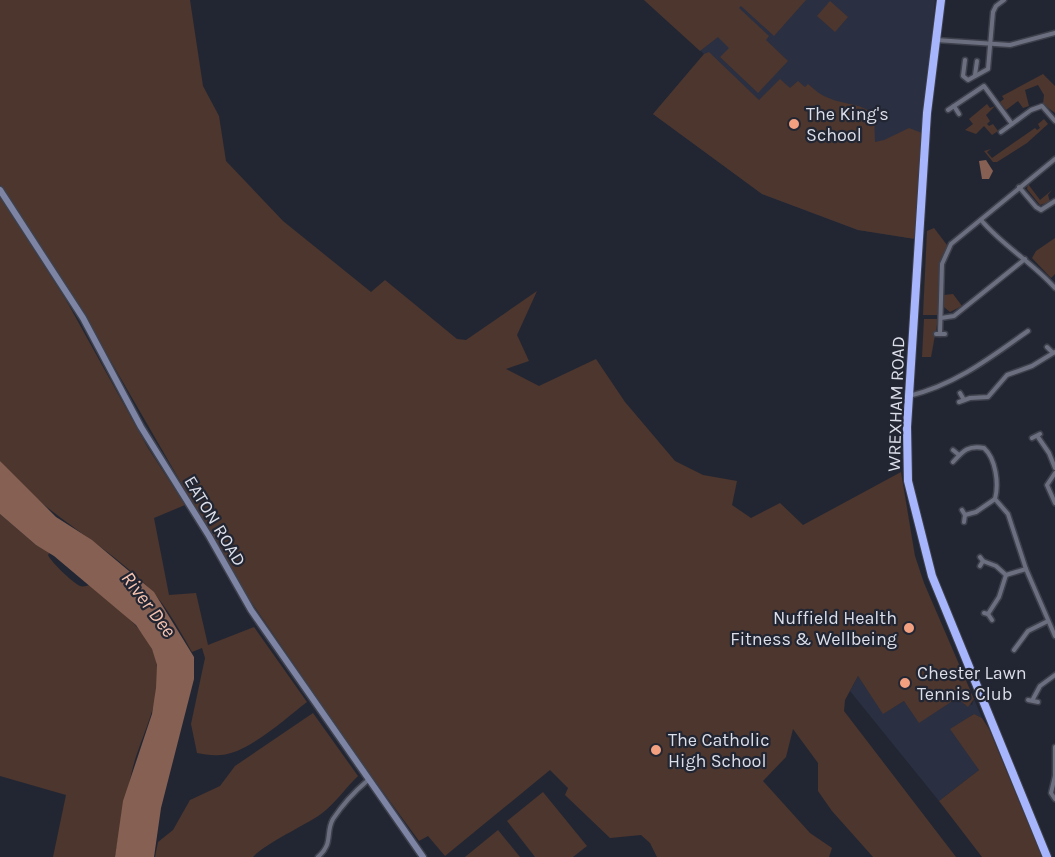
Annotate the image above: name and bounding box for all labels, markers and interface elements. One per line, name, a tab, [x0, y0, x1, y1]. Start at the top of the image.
place label: The King's School	[806, 103, 889, 146]
marker: The King's School	[787, 117, 801, 131]
street label: WREXHAM ROAD	[883, 336, 909, 472]
street label: EATON ROAD	[179, 472, 251, 570]
water label: River Dee	[116, 567, 181, 642]
place label: Nuffield Health Fitness & Wellbeing	[730, 607, 897, 650]
marker: Nuffield Health Fitness & Wellbeing	[902, 621, 916, 635]
place label: Chester Lawn Tennis Club	[917, 662, 1027, 705]
marker: Chester Lawn Tennis Club	[898, 676, 912, 690]
place label: The Catholic High School	[668, 729, 770, 772]
marker: The Catholic High School	[649, 743, 663, 757]

